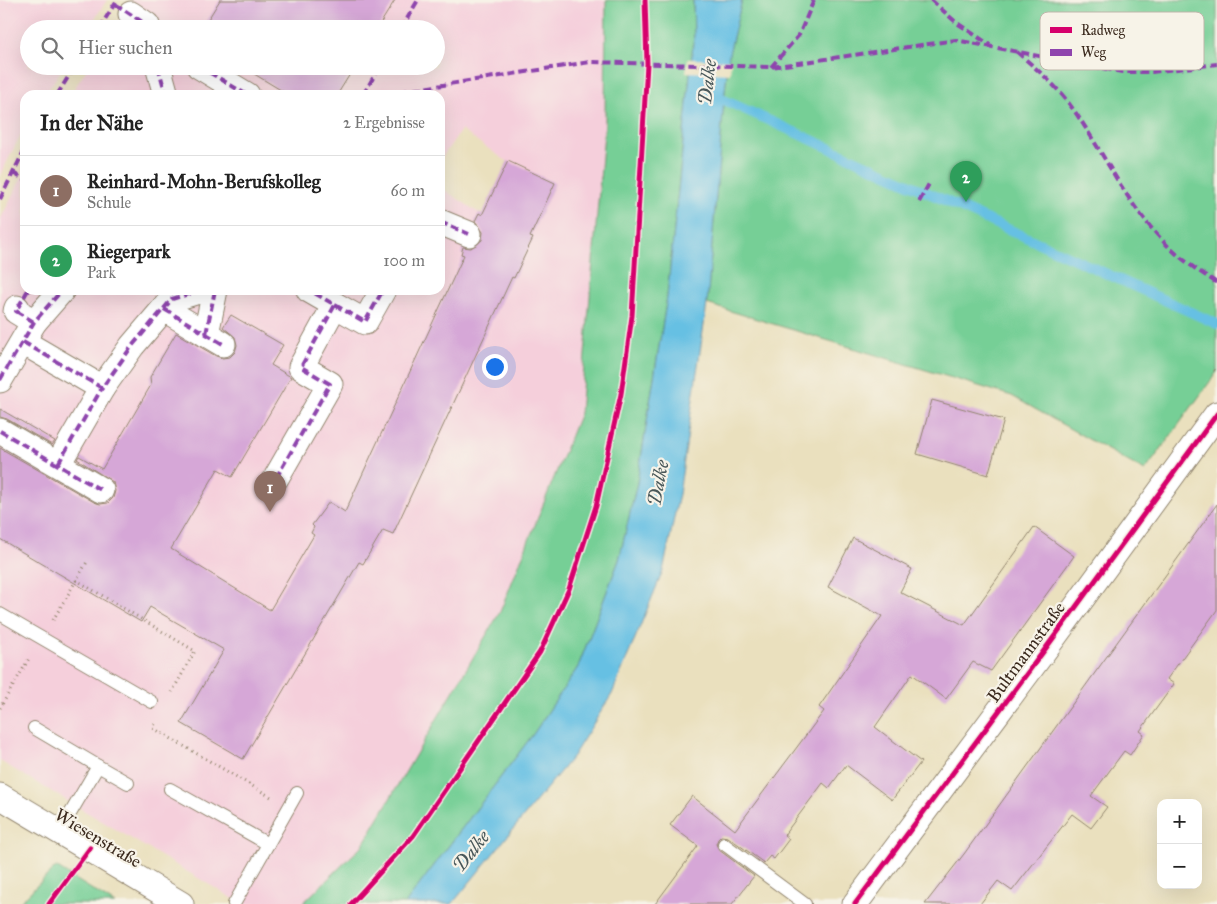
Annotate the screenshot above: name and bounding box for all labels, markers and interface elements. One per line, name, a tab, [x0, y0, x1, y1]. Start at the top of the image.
legend	[1040, 12, 1204, 70]
search box	[20, 20, 445, 75]
text: Radweg	[1081, 22, 1126, 39]
icon: search	[38, 34, 66, 62]
text: Hier suchen	[78, 36, 172, 59]
text: Weg	[1081, 44, 1107, 61]
water label: Dalke	[693, 57, 721, 106]
text: In der Nähe	[40, 110, 143, 136]
text: 2 Ergebnisse	[343, 113, 425, 132]
pin: 2	[950, 161, 982, 202]
text: Reinhard-Mohn-Berufskolleg	[87, 170, 321, 193]
text: 1	[53, 181, 59, 200]
text: 60 m	[391, 181, 425, 200]
text: Schule	[87, 193, 131, 212]
text: Riegerpark	[87, 240, 171, 263]
text: 2	[52, 251, 60, 270]
text: 100 m	[383, 251, 425, 270]
text: Park	[87, 263, 116, 282]
your location	[482, 354, 508, 380]
water label: Dalke	[642, 457, 674, 508]
pin: 1	[254, 471, 286, 512]
street label: Bultmannstraße	[982, 597, 1070, 707]
map controls	[1157, 799, 1202, 889]
button: +	[1157, 799, 1202, 844]
street label: Wiesenstraße	[51, 803, 145, 873]
water label: Dalke	[448, 825, 495, 876]
button: −	[1157, 844, 1202, 889]

